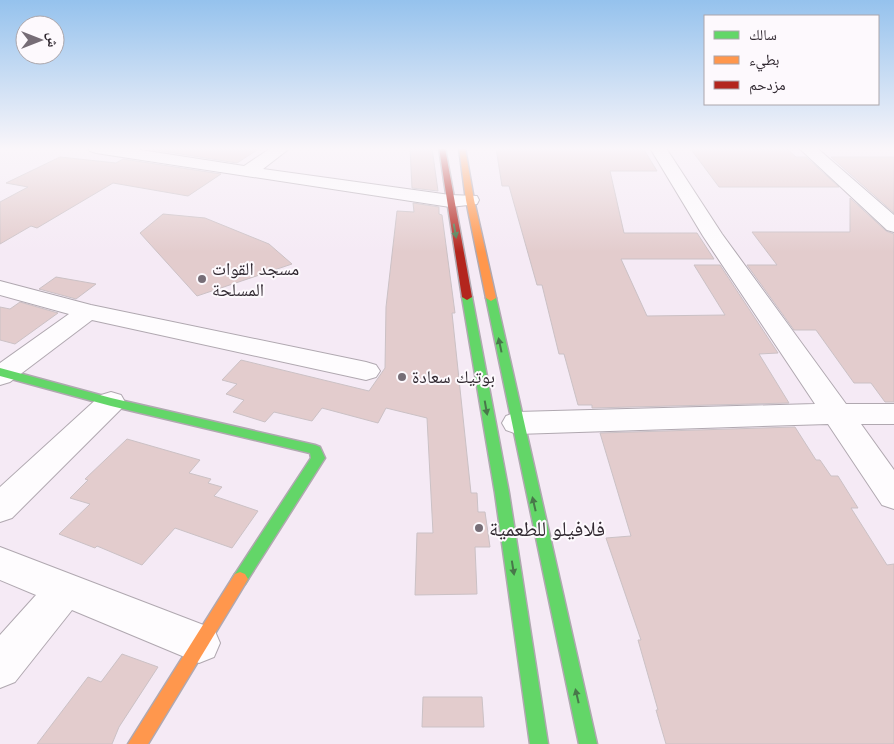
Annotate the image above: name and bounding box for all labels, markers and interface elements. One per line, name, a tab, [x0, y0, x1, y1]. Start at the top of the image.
north arrow	[15, 15, 65, 65]
legend	[704, 15, 879, 105]
text: سالك	[749, 26, 777, 43]
text: ش	[44, 33, 61, 48]
text: بطيء	[749, 51, 779, 72]
text: مزدحم	[749, 76, 786, 95]
one-way arrow	[451, 223, 459, 239]
place label: مسجد القوات المسلحة	[212, 259, 299, 300]
marker: مسجد القوات المسلحة	[196, 273, 208, 285]
one-way arrow	[496, 336, 504, 352]
place label: بوتيك سعادة	[412, 367, 495, 388]
marker: بوتيك سعادة	[396, 371, 408, 383]
one-way arrow	[483, 401, 491, 417]
one-way arrow	[530, 496, 538, 511]
place label: فلافيلو للطعمية	[489, 517, 605, 540]
marker: فلافيلو للطعمية	[473, 522, 485, 534]
one-way arrow	[509, 561, 517, 577]
one-way arrow	[573, 689, 581, 704]

